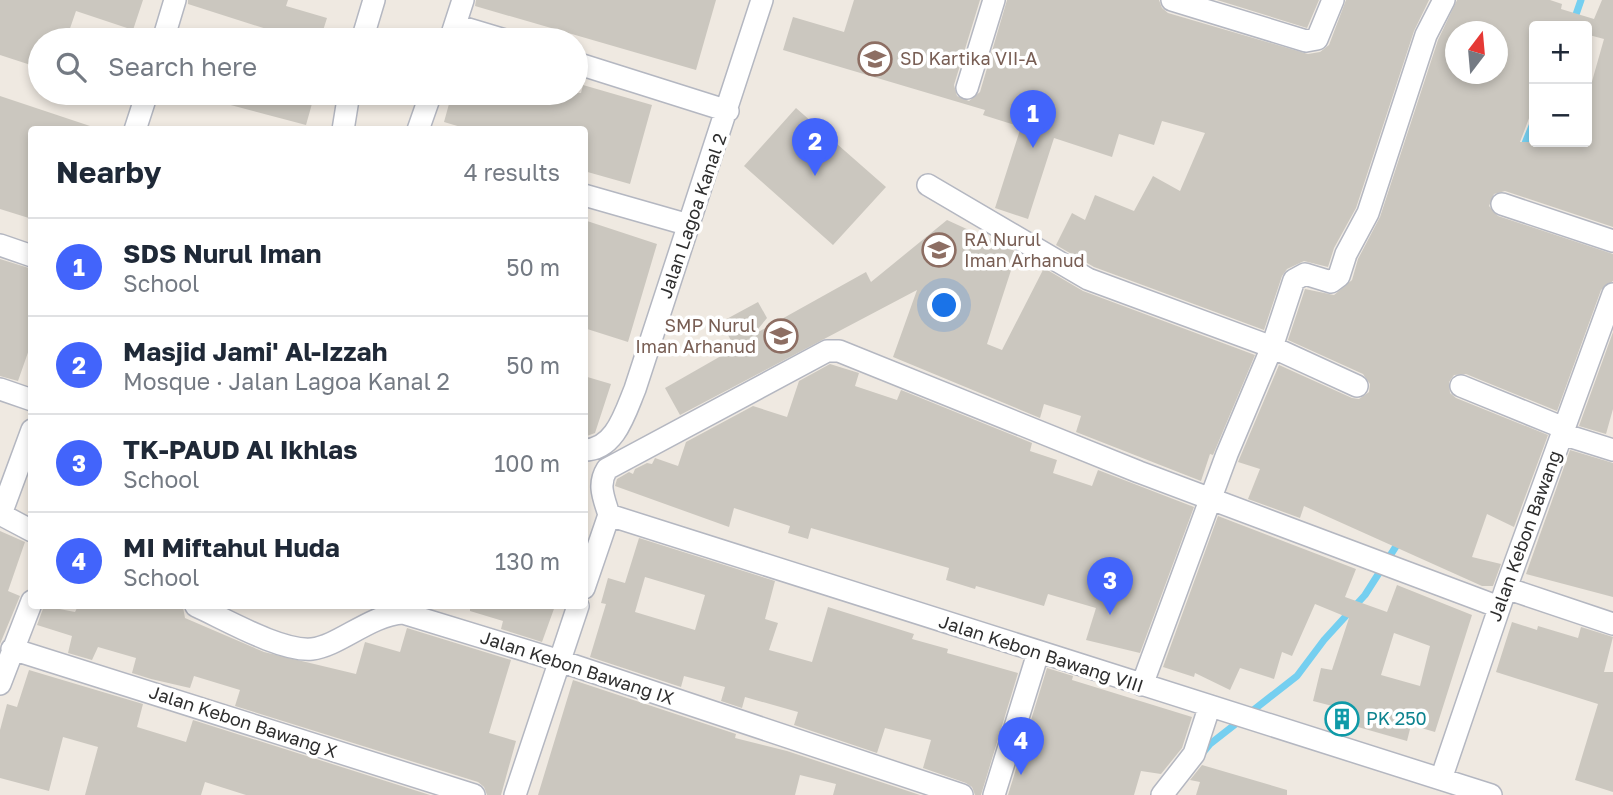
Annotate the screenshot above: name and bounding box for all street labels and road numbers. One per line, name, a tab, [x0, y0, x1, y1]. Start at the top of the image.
street label: Jalan Lagoa Kanal 2	[653, 130, 731, 301]
street label: Jalan Kebon Bawang	[1483, 447, 1565, 624]
street label: Jalan Kebon Bawang VIII	[936, 610, 1146, 697]
street label: Jalan Kebon Bawang IX	[478, 625, 677, 709]
street label: Jalan Kebon Bawang X	[146, 680, 340, 762]

